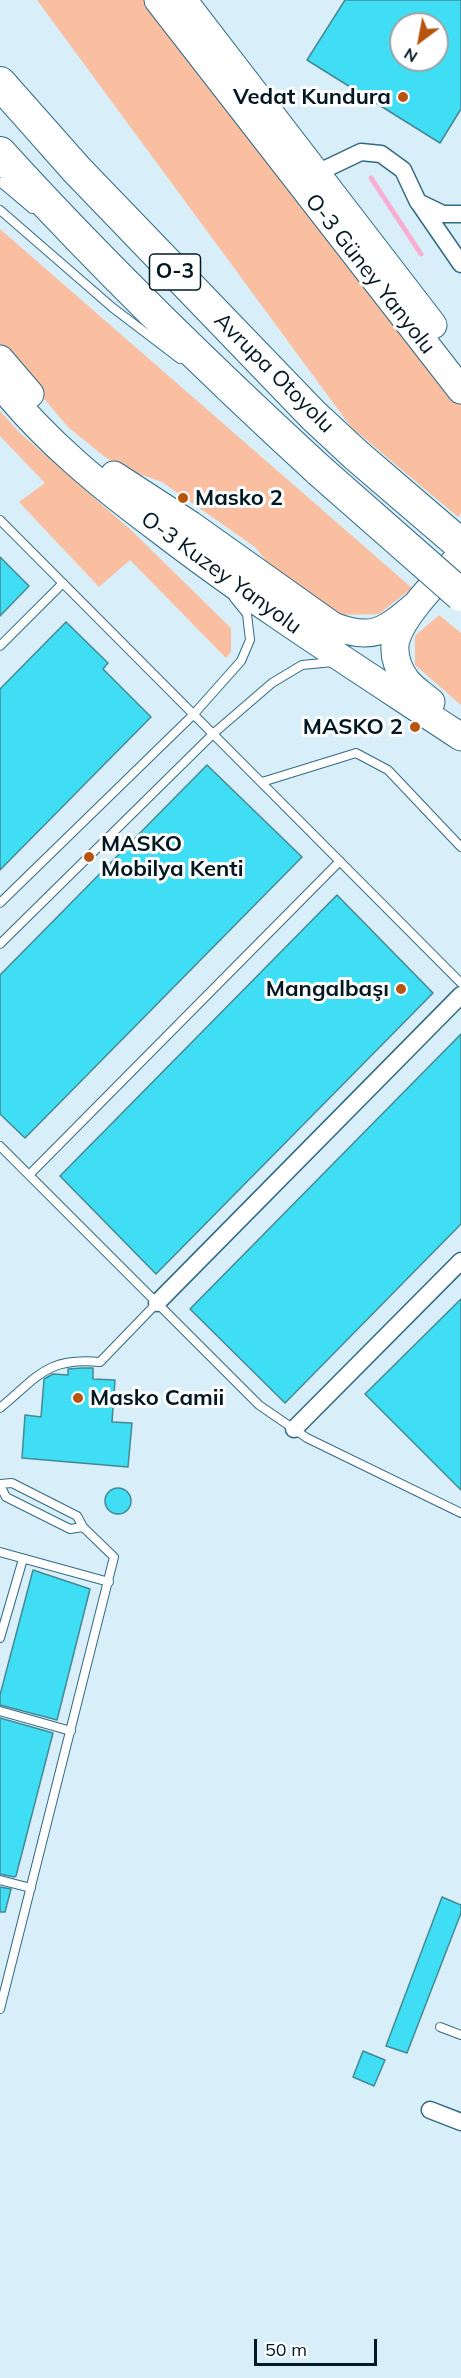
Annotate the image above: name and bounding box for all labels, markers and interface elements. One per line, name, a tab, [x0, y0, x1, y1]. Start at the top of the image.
north arrow	[389, 12, 449, 72]
text: N	[400, 44, 421, 67]
place label: Vedat Kundura	[233, 84, 391, 110]
marker: Vedat Kundura	[396, 90, 410, 104]
street label: O-3 Güney Yanyolu	[299, 189, 441, 359]
road number: O-3	[150, 254, 201, 290]
street label: Avrupa Otoyolu	[208, 307, 340, 439]
place label: Masko 2	[195, 485, 283, 511]
marker: Masko 2	[176, 491, 190, 505]
street label: O-3 Kuzey Yanyolu	[136, 506, 306, 640]
place label: MASKO 2	[303, 714, 403, 740]
marker: MASKO 2	[408, 720, 422, 734]
place label: MASKO Mobilya Kenti	[101, 831, 243, 882]
marker: MASKO Mobilya Kenti	[82, 850, 96, 864]
place label: Mangalbaşı	[266, 976, 389, 1002]
marker: Mangalbaşı	[394, 982, 408, 996]
place label: Masko Camii	[90, 1385, 224, 1411]
marker: Masko Camii	[71, 1391, 85, 1405]
scale bar	[257, 2327, 380, 2365]
text: 50 m	[265, 2338, 307, 2361]

